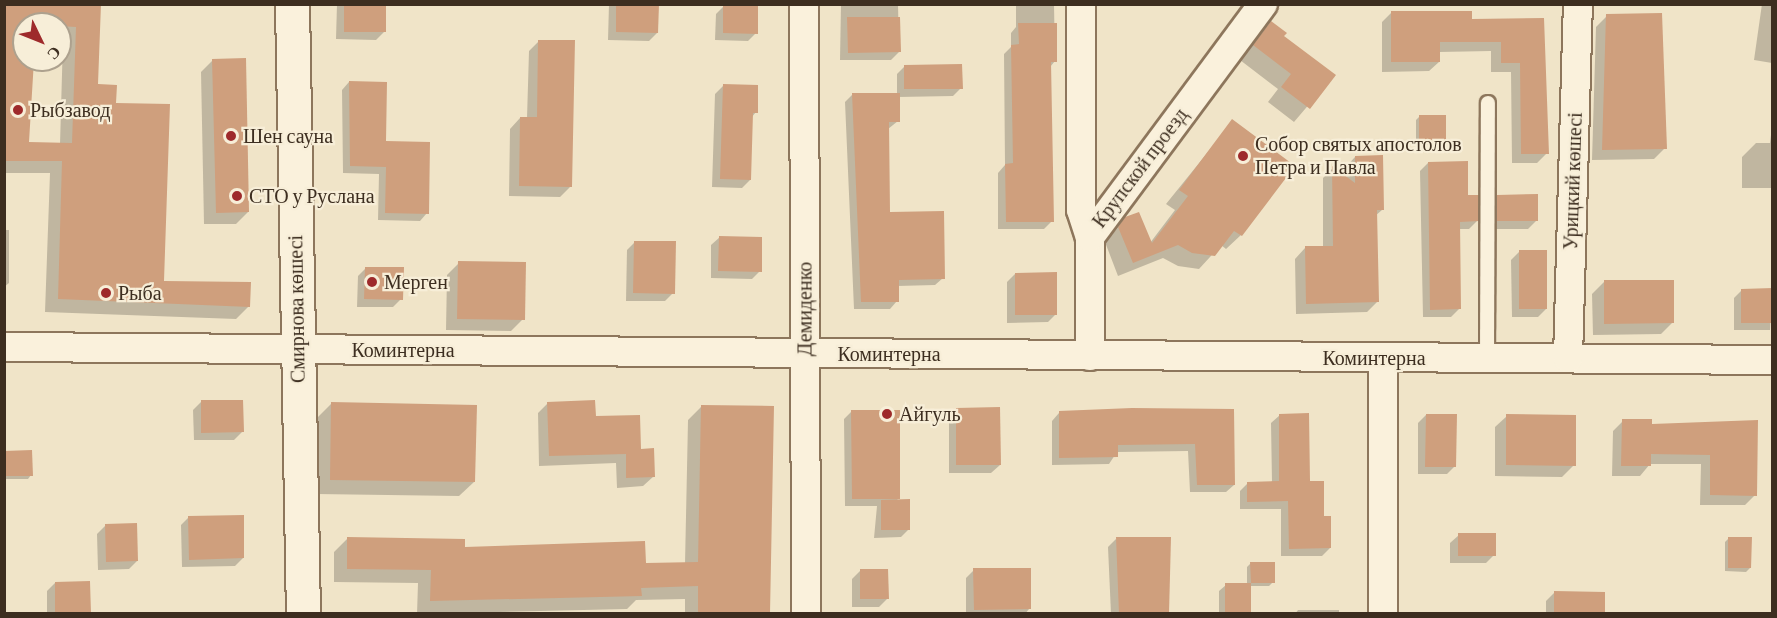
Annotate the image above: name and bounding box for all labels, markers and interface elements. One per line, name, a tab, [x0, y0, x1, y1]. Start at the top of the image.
north arrow	[12, 12, 72, 72]
text: С	[44, 43, 64, 63]
place label: Рыбзавод	[30, 98, 110, 122]
marker: Рыбзавод	[11, 103, 25, 117]
street label: Крупской проезд	[1087, 103, 1193, 233]
street label: Урицкий көшесі	[1559, 112, 1587, 250]
place label: Шен сауна	[243, 124, 333, 148]
marker: Шен сауна	[224, 129, 238, 143]
place label: Собор святых апостолов Петра и Павла	[1255, 132, 1462, 179]
marker: Собор святых апостолов Петра и Павла	[1236, 149, 1250, 163]
place label: СТО у Руслана	[249, 184, 375, 208]
marker: СТО у Руслана	[230, 189, 244, 203]
street label: Смирнова көшесі	[284, 235, 310, 383]
street label: Демиденко	[793, 262, 817, 356]
place label: Мерген	[384, 270, 448, 294]
marker: Мерген	[365, 275, 379, 289]
place label: Рыба	[118, 281, 162, 305]
marker: Рыба	[99, 286, 113, 300]
street label: Коминтерна	[351, 338, 455, 362]
street label: Коминтерна	[837, 342, 941, 366]
street label: Коминтерна	[1322, 346, 1426, 370]
place label: Айгуль	[899, 402, 961, 426]
marker: Айгуль	[880, 407, 894, 421]

